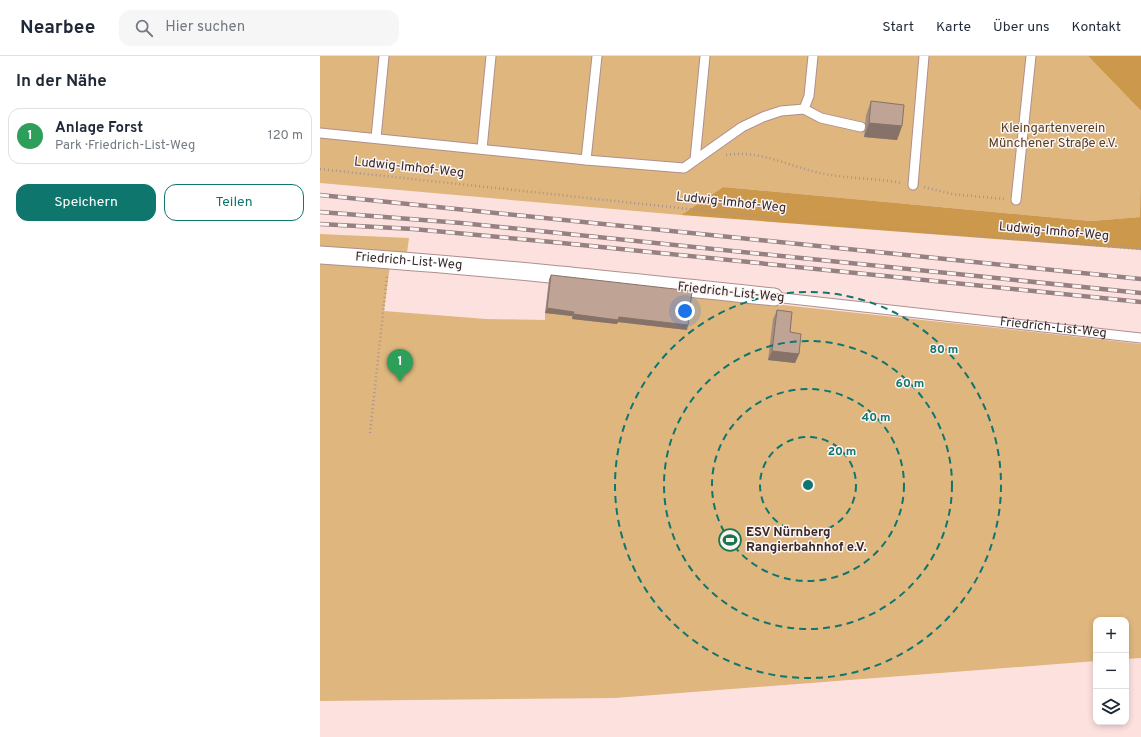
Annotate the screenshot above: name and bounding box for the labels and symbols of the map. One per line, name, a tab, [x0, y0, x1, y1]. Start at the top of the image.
park label: Kleingartenverein Münchener Straße e.V.	[989, 121, 1117, 152]
street label: Ludwig-Imhof-Weg	[353, 154, 465, 182]
street label: Ludwig-Imhof-Weg	[675, 189, 787, 217]
street label: Ludwig-Imhof-Weg	[998, 219, 1110, 245]
street label: Friedrich-List-Weg	[355, 249, 463, 274]
street label: Friedrich-List-Weg	[677, 279, 785, 307]
your location	[675, 301, 695, 321]
street label: Friedrich-List-Weg	[999, 314, 1108, 342]
text: 80 m	[930, 342, 958, 358]
pin: 1	[387, 349, 413, 382]
text: 60 m	[896, 376, 924, 392]
text: 40 m	[861, 410, 891, 426]
text: 20 m	[828, 444, 856, 460]
centre of rings	[801, 478, 815, 492]
place label: ESV Nürnberg Rangierbahnhof e.V.	[746, 525, 867, 556]
sports icon: ESV Nürnberg Rangierbahnhof e.V.	[717, 527, 743, 553]

